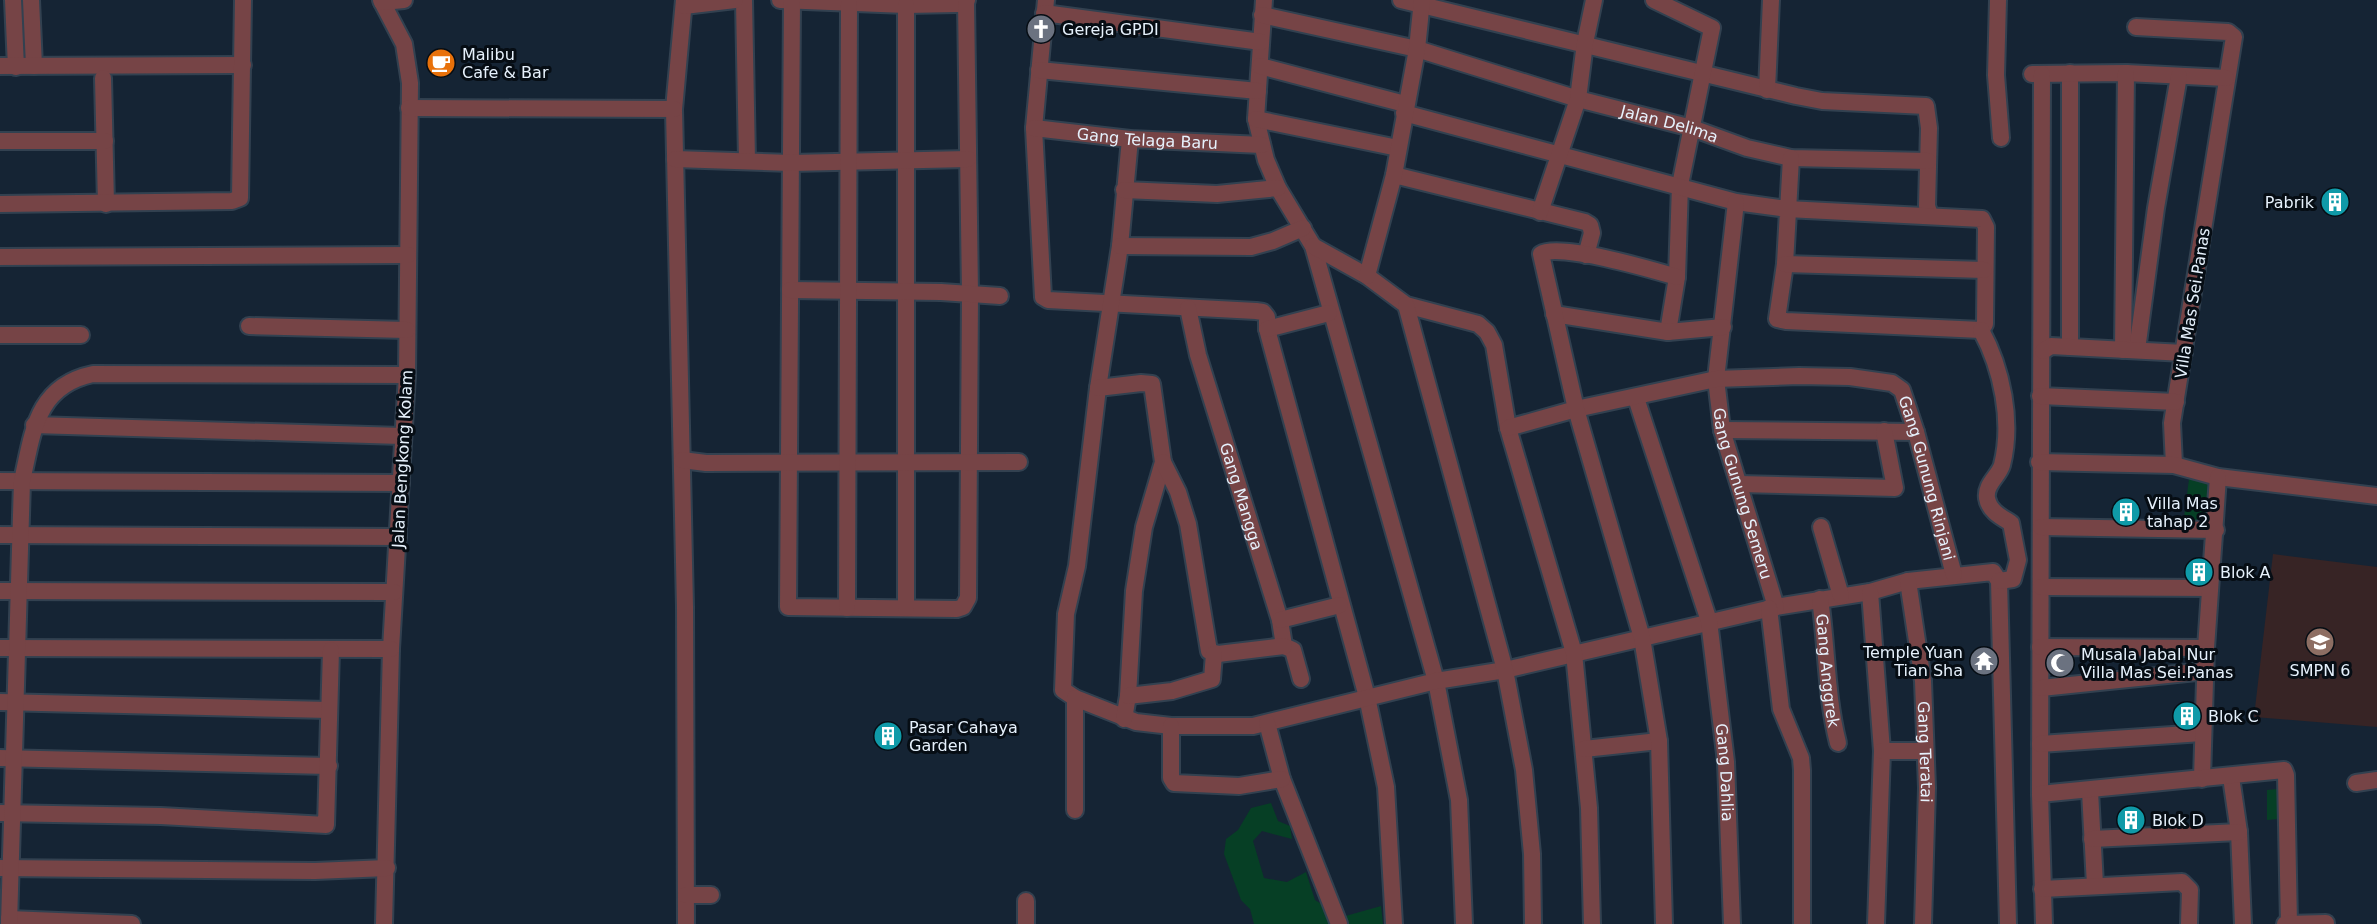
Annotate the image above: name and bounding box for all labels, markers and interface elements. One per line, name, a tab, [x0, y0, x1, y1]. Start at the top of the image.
church icon: Gereja GPDI	[1025, 13, 1057, 45]
place label: Gereja GPDI	[1062, 20, 1159, 39]
place label: Malibu Cafe & Bar	[462, 45, 549, 82]
cafe icon: Malibu Cafe & Bar	[425, 47, 457, 79]
street label: Jalan Delima	[1618, 101, 1721, 147]
street label: Gang Telaga Baru	[1076, 124, 1218, 153]
building icon: Pabrik	[2319, 186, 2351, 218]
place label: Pabrik	[2265, 193, 2315, 212]
street label: Villa Mas Sei.Panas	[2171, 226, 2214, 380]
street label: Jalan Bengkong Kolam	[388, 369, 417, 550]
street label: Gang Gunung Rinjani	[1895, 393, 1959, 563]
street label: Gang Gunung Semeru	[1709, 407, 1776, 582]
street label: Gang Mangga	[1216, 440, 1267, 553]
place label: Villa Mas tahap 2	[2147, 494, 2218, 531]
building icon: Villa Mas tahap 2	[2110, 496, 2142, 528]
building icon: Blok A	[2183, 556, 2215, 588]
place label: Blok A	[2220, 563, 2271, 582]
street label: Gang Anggrek	[1812, 613, 1843, 730]
school or university icon: SMPN 6	[2304, 626, 2336, 658]
place label: Temple Yuan Tian Sha	[1862, 643, 1963, 680]
temple icon: Temple Yuan Tian Sha	[1968, 645, 2000, 677]
place label: Musala Jabal Nur Villa Mas Sei.Panas	[2081, 645, 2233, 682]
mosque icon: Musala Jabal Nur Villa Mas Sei.Panas	[2044, 647, 2076, 679]
place label: SMPN 6	[2290, 661, 2350, 680]
building icon: Blok C	[2171, 700, 2203, 732]
street label: Gang Teratai	[1914, 701, 1936, 803]
place label: Blok C	[2208, 707, 2259, 726]
place label: Pasar Cahaya Garden	[909, 718, 1018, 755]
building icon: Pasar Cahaya Garden	[872, 720, 904, 752]
street label: Gang Dahlia	[1711, 722, 1737, 822]
building icon: Blok D	[2115, 804, 2147, 836]
place label: Blok D	[2152, 811, 2204, 830]

